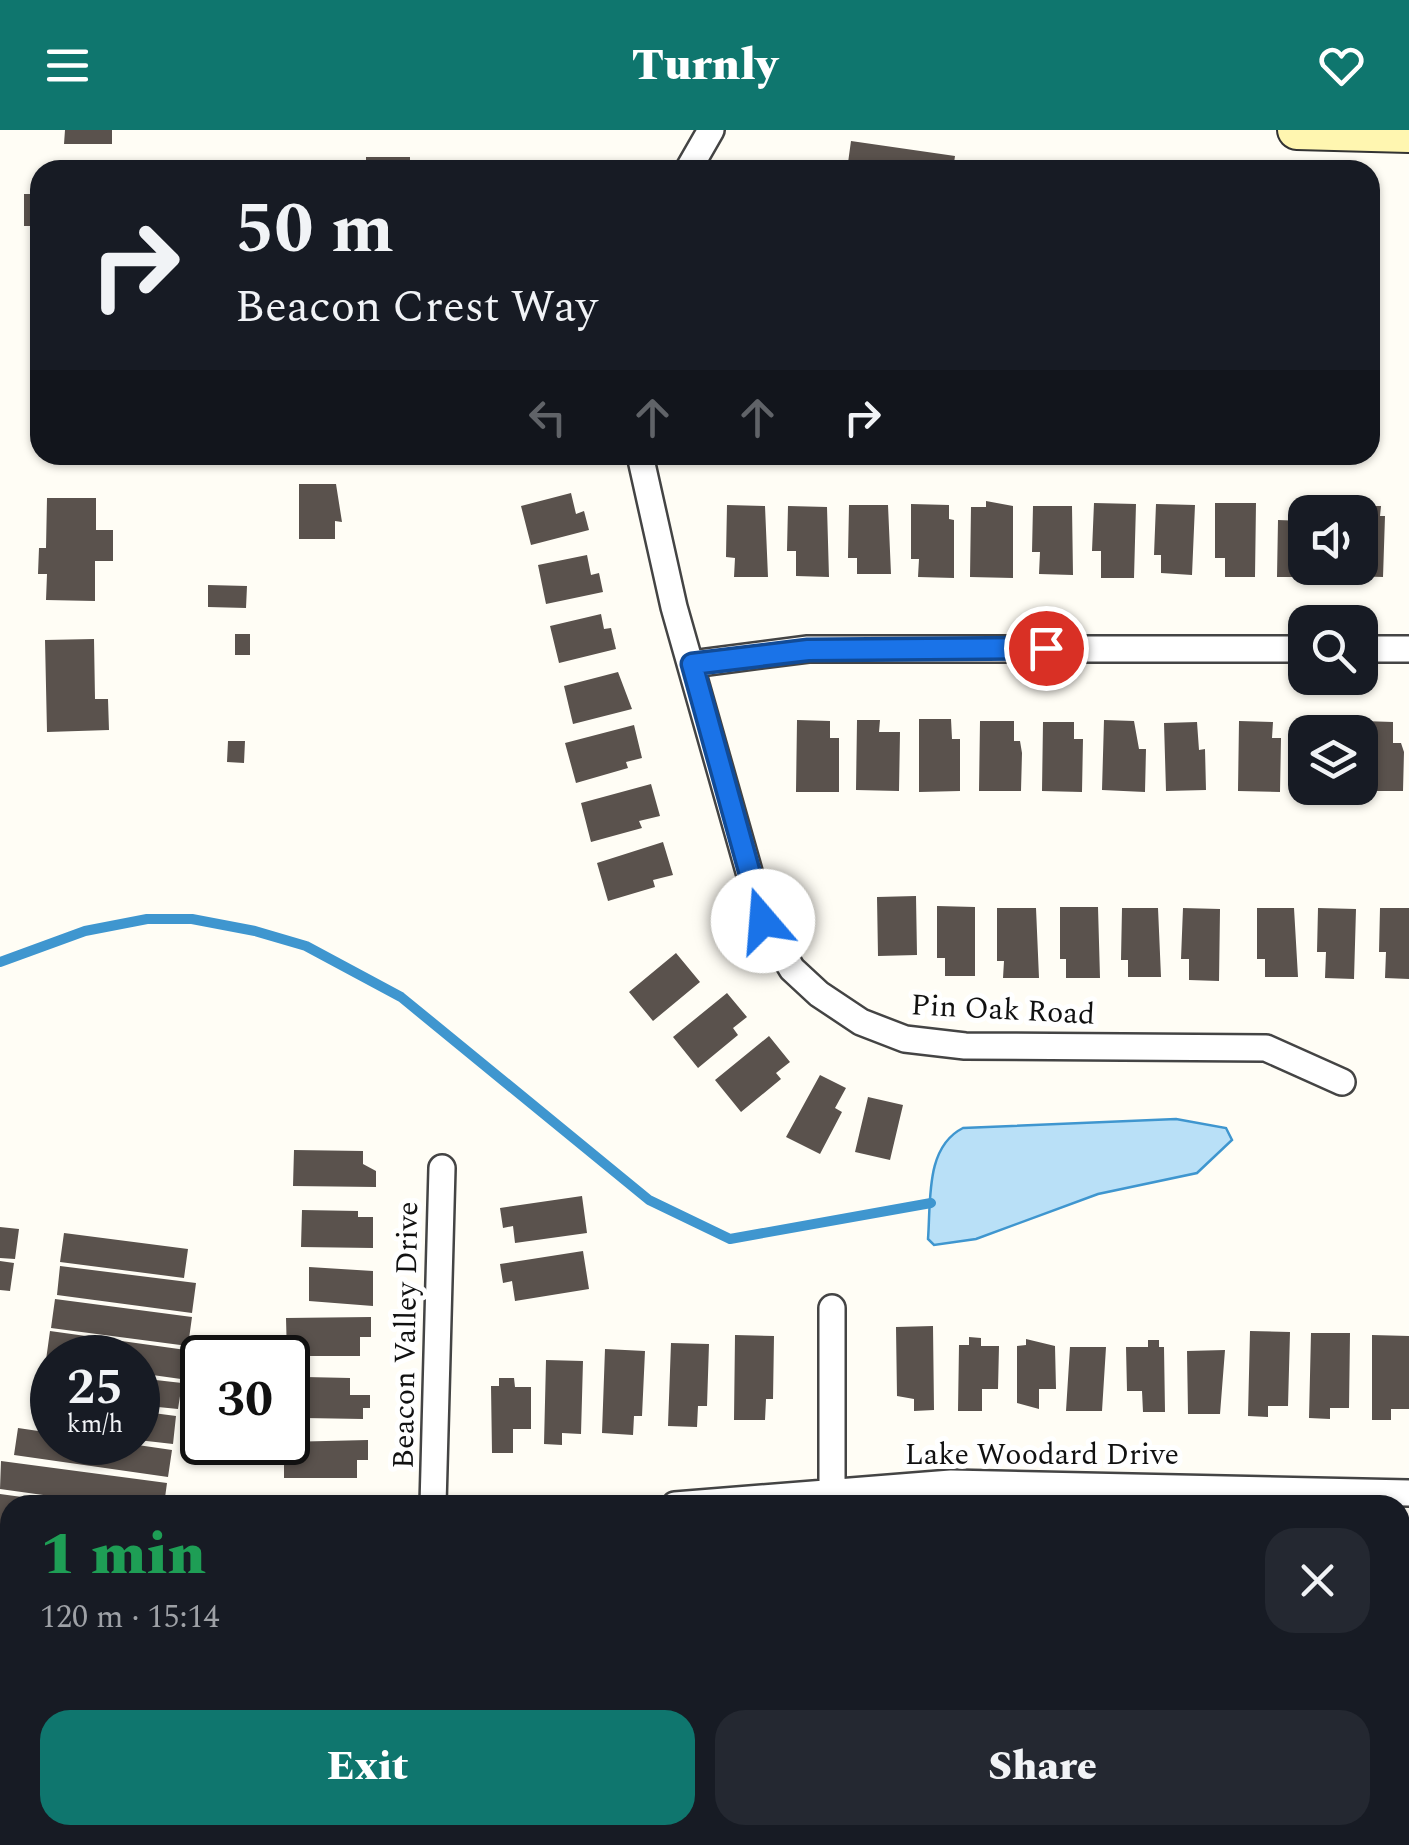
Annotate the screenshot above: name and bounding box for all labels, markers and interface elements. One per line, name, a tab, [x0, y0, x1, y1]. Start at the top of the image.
text: Turnly	[632, 31, 777, 100]
icon: menu	[40, 38, 95, 93]
icon: heart	[1314, 38, 1369, 93]
text: 50 m	[235, 177, 394, 283]
icon: right	[70, 200, 200, 330]
text: Beacon Crest Way	[235, 273, 597, 342]
icon: left	[520, 390, 575, 445]
icon: ahead	[625, 390, 680, 445]
icon: ahead	[730, 390, 785, 445]
icon: right	[835, 390, 890, 445]
map controls	[1288, 495, 1378, 805]
button: sound	[1288, 495, 1378, 585]
button: search	[1288, 605, 1378, 695]
pin	[1004, 606, 1089, 691]
icon: arrive	[1019, 621, 1074, 676]
button: layers	[1288, 715, 1378, 805]
position arrow	[711, 869, 815, 973]
street label: Pin Oak Road	[910, 982, 1096, 1038]
street label: Beacon Valley Drive	[381, 1201, 431, 1469]
speed limit sign: 30	[180, 1335, 310, 1465]
text: 25	[67, 1350, 123, 1426]
text: km/h	[67, 1406, 123, 1444]
street label: Lake Woodard Drive	[905, 1432, 1179, 1478]
text: 1 min	[40, 1509, 206, 1601]
button: close	[1265, 1528, 1370, 1633]
text: 120 m · 15:14	[40, 1593, 220, 1642]
button: Exit	[40, 1710, 695, 1825]
button: Share	[715, 1710, 1370, 1825]

